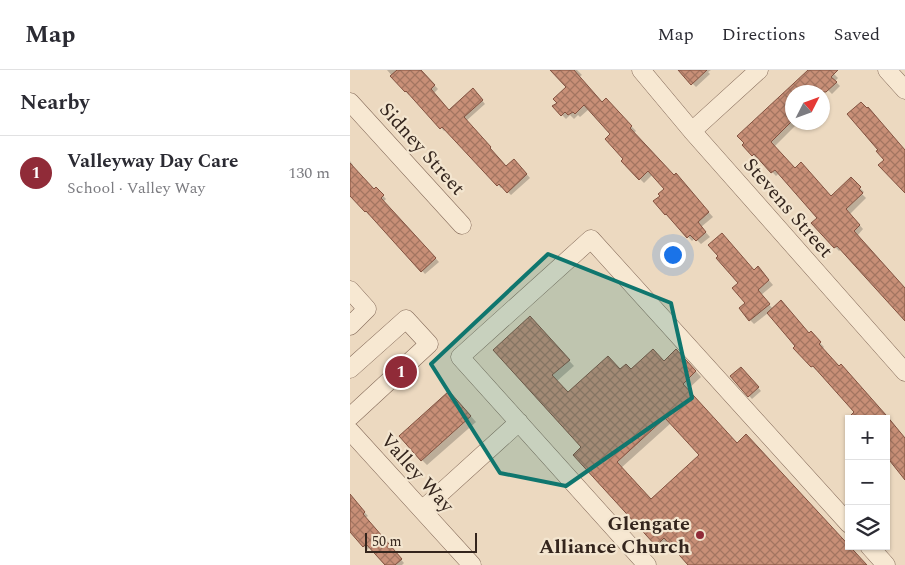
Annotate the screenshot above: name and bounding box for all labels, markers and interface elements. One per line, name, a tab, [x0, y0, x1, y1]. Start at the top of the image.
text: Map	[25, 17, 75, 53]
text: Map	[658, 21, 694, 48]
text: Directions	[722, 21, 806, 48]
text: Saved	[834, 21, 880, 48]
north arrow	[785, 85, 830, 130]
text: Nearby	[20, 87, 90, 119]
street label: Sidney Street	[372, 96, 472, 202]
text: Valleyway Day Care	[67, 147, 238, 176]
street label: Stevens Street	[736, 151, 840, 265]
text: 1	[32, 161, 40, 185]
text: 130 m	[288, 161, 330, 185]
text: School · Valley Way	[67, 176, 205, 200]
your location	[660, 242, 686, 268]
pin: 1	[385, 353, 417, 391]
map controls	[845, 415, 890, 550]
button: +	[845, 415, 890, 460]
street label: Valley Way	[373, 427, 462, 520]
button: −	[845, 460, 890, 505]
button: layers	[845, 505, 890, 550]
place label: Glengate Alliance Church	[539, 509, 690, 562]
marker: Glengate Alliance Church	[694, 529, 706, 541]
scale bar	[365, 530, 478, 553]
text: 50 m	[372, 531, 402, 552]

